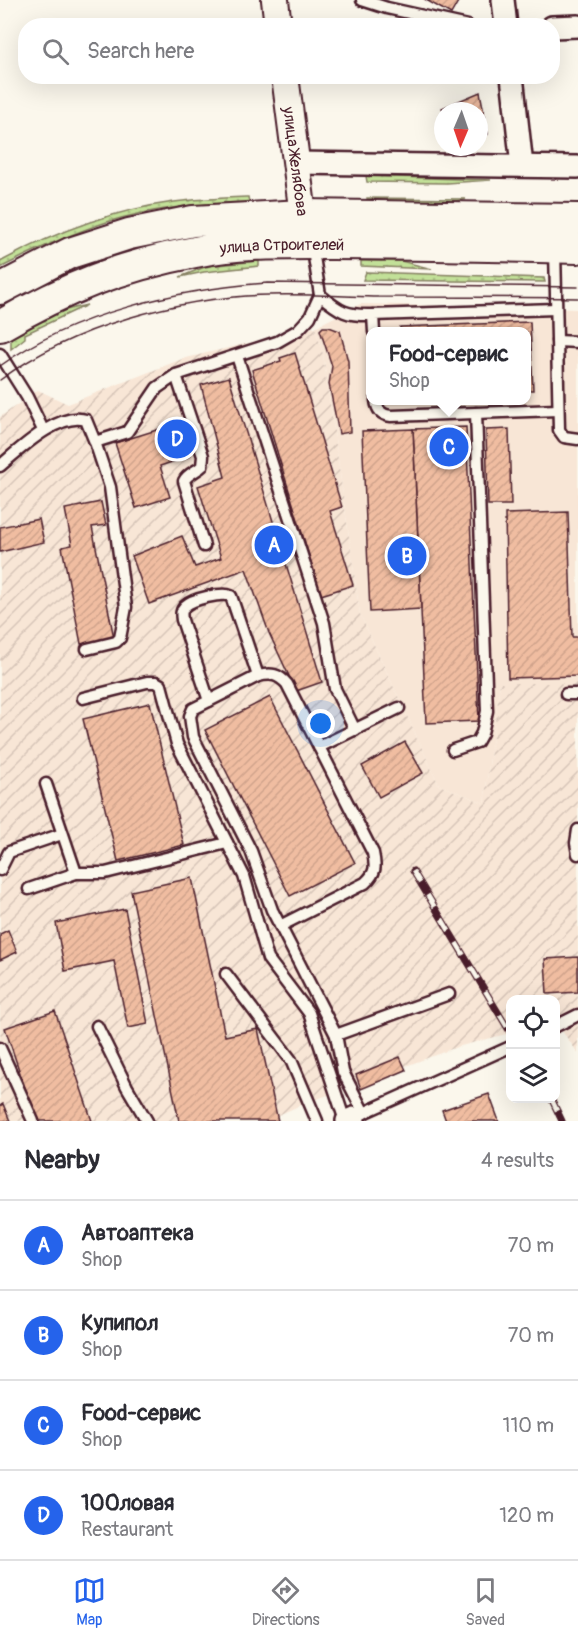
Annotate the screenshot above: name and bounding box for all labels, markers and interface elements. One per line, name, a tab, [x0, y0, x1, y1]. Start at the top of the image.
search box	[18, 18, 560, 84]
icon: search	[39, 35, 72, 68]
text: Search here	[87, 37, 194, 65]
north arrow	[434, 102, 488, 156]
street label: улица Желябова	[278, 105, 312, 217]
street label: улица Строителей	[218, 235, 344, 259]
popup	[366, 327, 531, 405]
text: Food-сервис	[388, 340, 509, 368]
text: Shop	[388, 368, 430, 393]
pin: D	[158, 416, 196, 462]
pin: C	[430, 424, 468, 470]
pin: A	[254, 522, 294, 568]
pin: B	[388, 534, 426, 578]
your location	[306, 709, 335, 738]
map controls	[506, 995, 560, 1103]
button: locate	[506, 995, 560, 1049]
button: layers	[506, 1049, 560, 1103]
text: Nearby	[24, 1144, 100, 1176]
text: 4 results	[481, 1148, 554, 1173]
text: Автоаптека	[81, 1219, 194, 1247]
text: A	[37, 1233, 50, 1258]
text: 70 m	[508, 1233, 554, 1258]
text: Shop	[81, 1247, 122, 1272]
text: Купипол	[81, 1309, 159, 1337]
text: B	[38, 1323, 49, 1348]
text: 70 m	[508, 1323, 554, 1348]
text: Shop	[81, 1337, 122, 1362]
text: Food-сервис	[81, 1399, 201, 1427]
text: C	[37, 1413, 50, 1438]
text: 110 m	[503, 1413, 554, 1438]
text: Shop	[81, 1427, 122, 1452]
text: 100ловая	[81, 1489, 174, 1517]
text: D	[37, 1503, 50, 1528]
text: 120 m	[499, 1503, 554, 1528]
text: Restaurant	[81, 1517, 173, 1542]
tab: Map	[73, 1574, 106, 1630]
tab: Directions	[252, 1574, 320, 1630]
tab: Saved	[465, 1574, 505, 1630]

